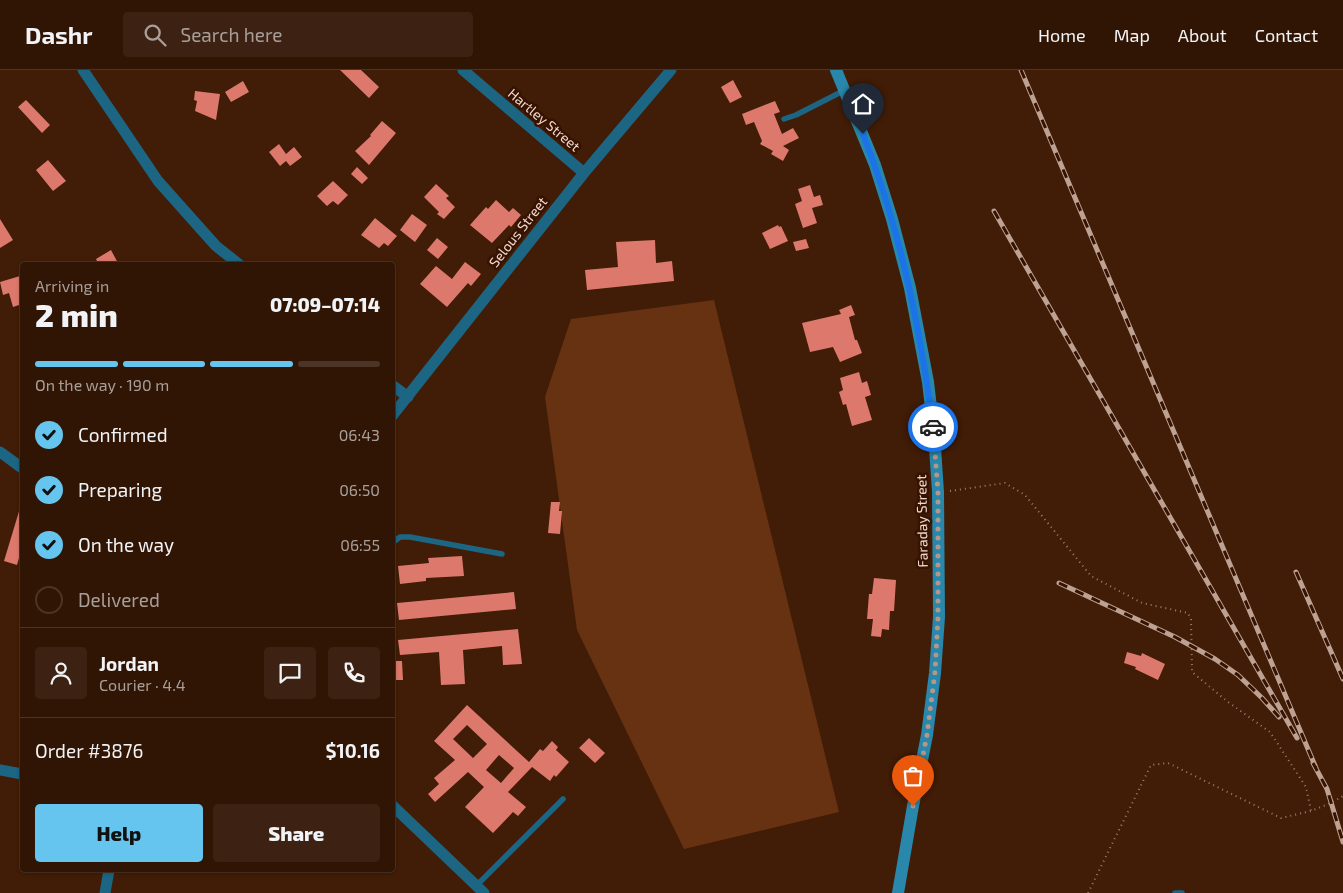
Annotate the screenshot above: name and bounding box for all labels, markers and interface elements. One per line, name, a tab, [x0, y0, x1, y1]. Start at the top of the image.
search box	[123, 12, 473, 57]
text: Dashr	[25, 20, 93, 49]
icon: search	[141, 21, 169, 49]
text: Search here	[181, 23, 283, 46]
text: Home	[1038, 24, 1086, 46]
text: Map	[1114, 24, 1150, 46]
text: About	[1178, 24, 1227, 46]
text: Contact	[1255, 24, 1318, 46]
pin	[842, 83, 884, 134]
street label: Hartley Street	[505, 85, 584, 155]
icon: home	[849, 90, 877, 118]
street label: Selous Street	[485, 193, 550, 270]
text: Arriving in	[35, 276, 109, 295]
text: 07:09–07:14	[270, 293, 380, 316]
text: 2 min	[35, 295, 118, 333]
text: On the way · 190 m	[35, 375, 169, 394]
courier	[908, 402, 958, 452]
icon: car	[919, 413, 947, 441]
icon: check	[35, 421, 63, 449]
text: Confirmed	[78, 423, 168, 446]
text: 06:43	[339, 425, 380, 444]
street label: Faraday Street	[912, 474, 931, 568]
icon: check	[35, 476, 63, 504]
text: Preparing	[78, 478, 162, 501]
text: 06:50	[339, 480, 380, 499]
icon: check	[35, 531, 63, 559]
text: On the way	[78, 533, 174, 556]
text: 06:55	[340, 535, 380, 554]
text: Delivered	[78, 588, 160, 611]
button: person	[35, 647, 87, 699]
button: chat	[264, 647, 316, 699]
button: phone	[328, 647, 380, 699]
text: Jordan	[99, 652, 159, 675]
text: Courier · 4.4	[99, 675, 186, 694]
text: Order #3876	[35, 739, 143, 762]
text: $10.16	[326, 739, 380, 762]
pin	[892, 755, 934, 806]
icon: bag	[899, 762, 927, 790]
button: Help	[35, 804, 203, 862]
button: Share	[213, 804, 380, 862]

